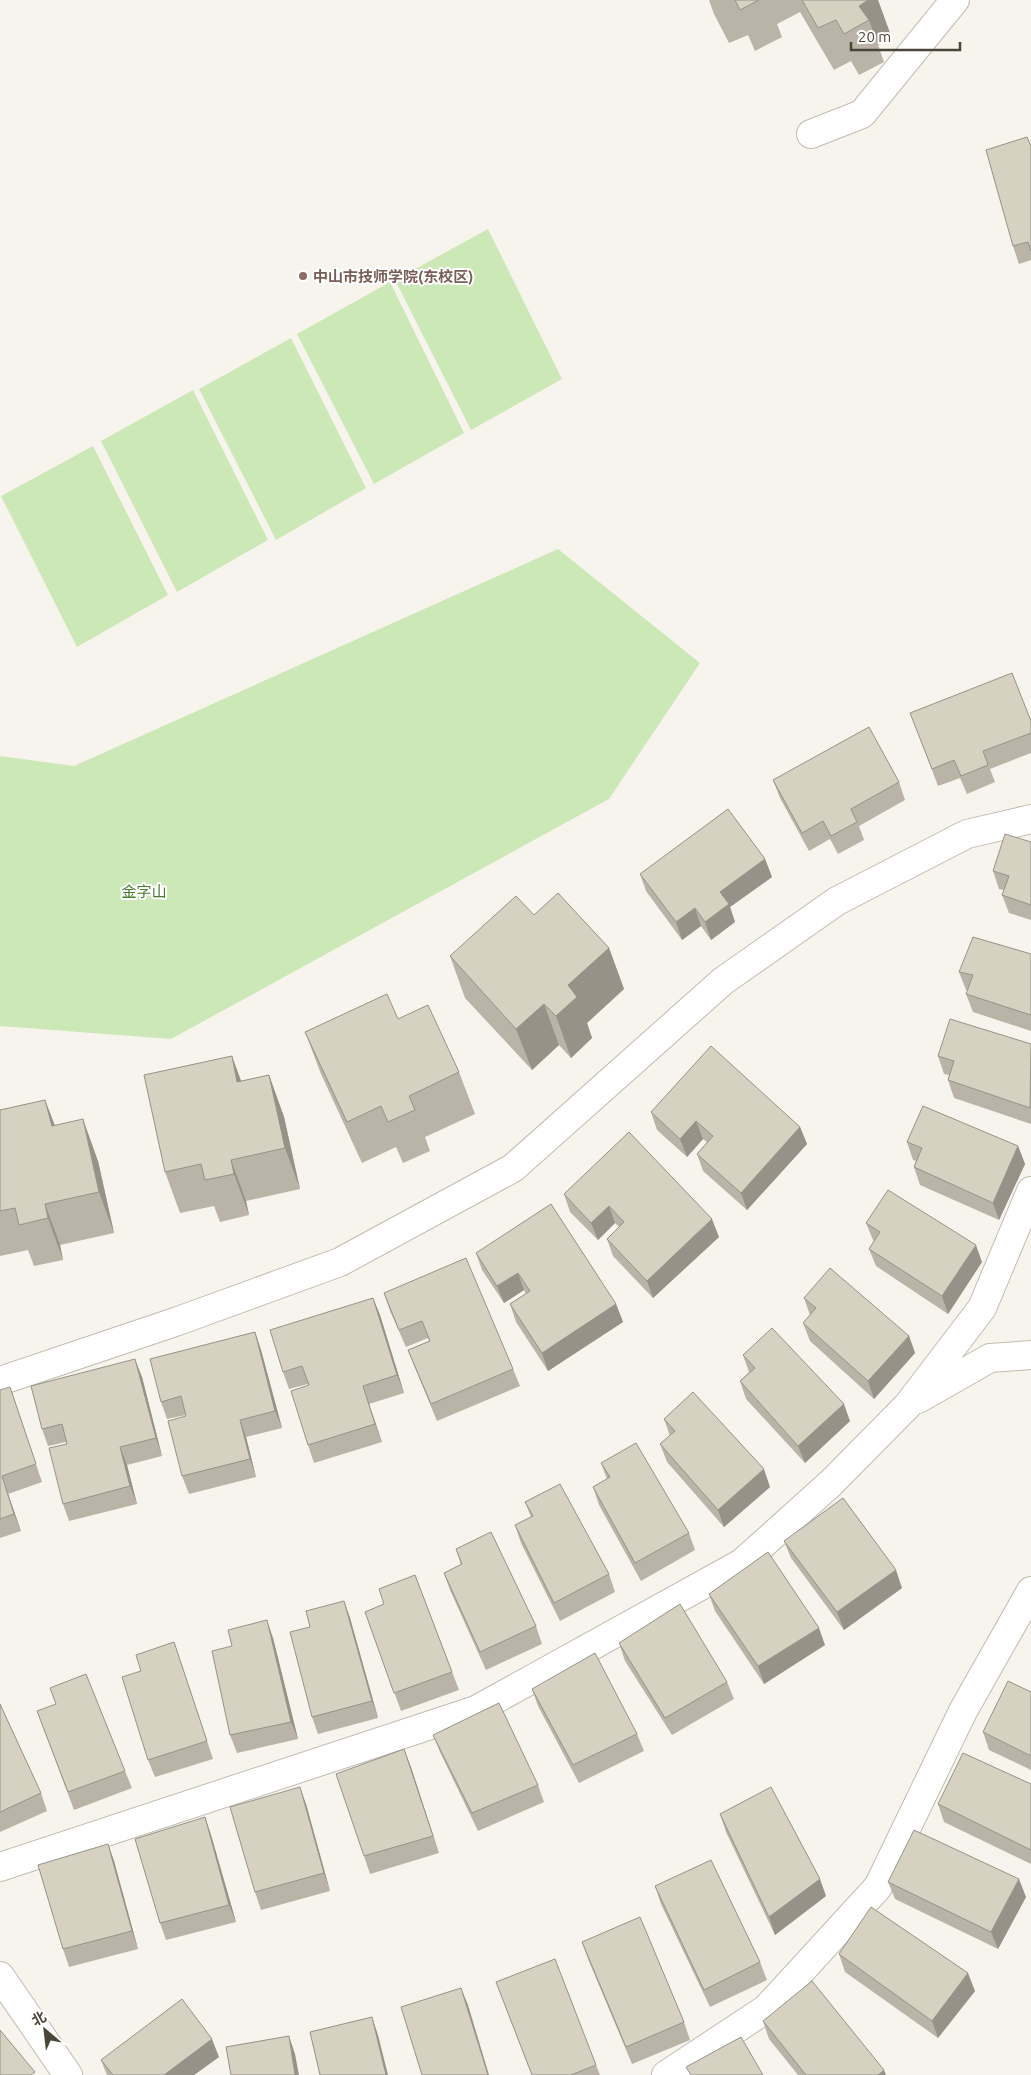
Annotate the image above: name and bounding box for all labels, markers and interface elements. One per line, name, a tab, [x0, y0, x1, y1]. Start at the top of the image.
scale bar	[851, 20, 960, 52]
text: 20 m	[858, 28, 891, 45]
place label: 中山市技师学院(东校区)	[313, 268, 473, 285]
marker: 中山市技师学院(东校区)	[297, 270, 309, 282]
park label: 金字山	[121, 883, 167, 900]
north arrow	[20, 2005, 70, 2055]
text: 北	[29, 2008, 49, 2029]

